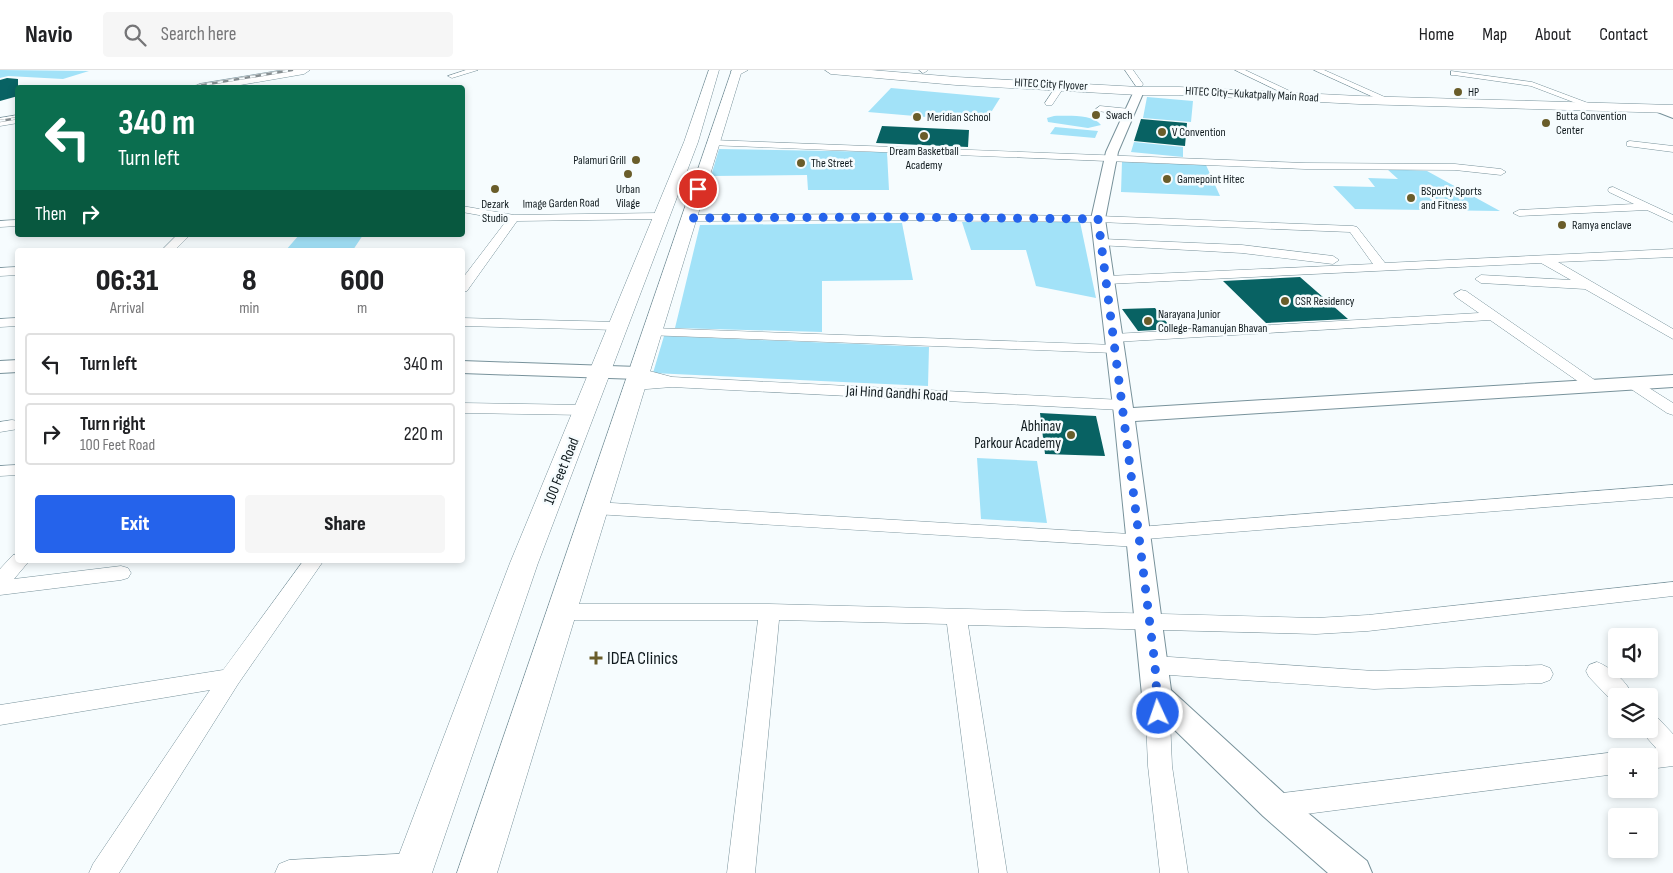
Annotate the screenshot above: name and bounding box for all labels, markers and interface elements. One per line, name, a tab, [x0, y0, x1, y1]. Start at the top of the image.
search box	[103, 12, 453, 57]
text: Navio	[25, 20, 73, 49]
icon: search	[121, 21, 149, 49]
text: Search here	[161, 23, 236, 46]
text: Home	[1419, 24, 1454, 45]
text: Map	[1482, 24, 1507, 45]
text: About	[1535, 24, 1571, 45]
text: Contact	[1599, 24, 1648, 45]
street label: HITEC City Flyover	[1014, 75, 1088, 94]
street label: HITEC City–Kukatpally Main Road	[1185, 84, 1319, 105]
place label: HP	[1468, 85, 1479, 100]
marker: HP	[1452, 86, 1464, 98]
text: 340 m	[118, 102, 195, 145]
icon: left	[35, 105, 100, 170]
place label: Swach	[1106, 108, 1132, 123]
marker: Swach	[1090, 109, 1102, 121]
place label: Butta Convention Center	[1556, 109, 1627, 138]
place label: Meridian School	[927, 110, 991, 125]
marker: Meridian School	[911, 111, 923, 123]
marker: Butta Convention Center	[1540, 117, 1552, 129]
place label: V Convention	[1172, 125, 1226, 140]
marker: V Convention	[1156, 126, 1168, 138]
marker: Dream Basketball Academy	[918, 130, 930, 142]
place label: Dream Basketball Academy	[889, 144, 959, 173]
text: Turn left	[118, 145, 180, 172]
place label: Palamuri Grill	[573, 153, 626, 168]
marker: Palamuri Grill	[630, 154, 642, 166]
place label: The Street	[811, 156, 853, 171]
marker: The Street	[795, 157, 807, 169]
marker: Urban Vilage	[622, 168, 634, 180]
pin	[677, 168, 719, 210]
place label: Gamepoint Hitec	[1177, 172, 1245, 187]
marker: Gamepoint Hitec	[1161, 173, 1173, 185]
icon: arrive	[684, 175, 712, 203]
place label: Urban Vilage	[616, 182, 640, 211]
marker: Dezark Studio	[489, 183, 501, 195]
place label: BSporty Sports and Fitness	[1421, 184, 1482, 213]
marker: BSporty Sports and Fitness	[1405, 192, 1417, 204]
street label: Image Garden Road	[522, 195, 600, 212]
place label: Dezark Studio	[481, 197, 509, 226]
icon: right	[76, 200, 104, 228]
text: Then	[35, 203, 66, 226]
place label: Ramya enclave	[1572, 218, 1632, 233]
marker: Ramya enclave	[1556, 219, 1568, 231]
text: 06:31	[96, 263, 158, 299]
text: 8	[242, 263, 257, 299]
text: 600	[340, 263, 384, 299]
place label: CSR Residency	[1295, 294, 1355, 309]
marker: CSR Residency	[1279, 295, 1291, 307]
text: Arrival	[110, 299, 144, 318]
text: min	[239, 299, 259, 318]
text: m	[357, 299, 367, 318]
place label: Narayana Junior College-Ramanujan Bhavan	[1158, 307, 1268, 336]
marker: Narayana Junior College-Ramanujan Bhavan	[1142, 315, 1154, 327]
icon: left	[37, 350, 65, 378]
text: Turn left	[80, 353, 137, 376]
text: 340 m	[403, 353, 443, 376]
street label: Jai Hind Gandhi Road	[845, 381, 948, 406]
text: Turn right	[80, 413, 145, 436]
place label: Abhinav Parkour Academy	[974, 417, 1061, 453]
icon: right	[37, 420, 65, 448]
text: 220 m	[404, 423, 443, 446]
marker: Abhinav Parkour Academy	[1065, 429, 1077, 441]
street label: 100 Feet Road	[539, 435, 583, 507]
text: 100 Feet Road	[80, 436, 155, 455]
button: Exit	[35, 495, 235, 553]
button: Share	[245, 495, 445, 553]
map controls	[1608, 628, 1658, 858]
button: sound	[1608, 628, 1658, 678]
place label: IDEA Clinics	[607, 648, 678, 669]
marker: IDEA Clinics	[589, 651, 603, 665]
position arrow	[1131, 686, 1183, 738]
button: layers	[1608, 688, 1658, 738]
button: +	[1608, 748, 1658, 798]
button: −	[1608, 808, 1658, 858]

